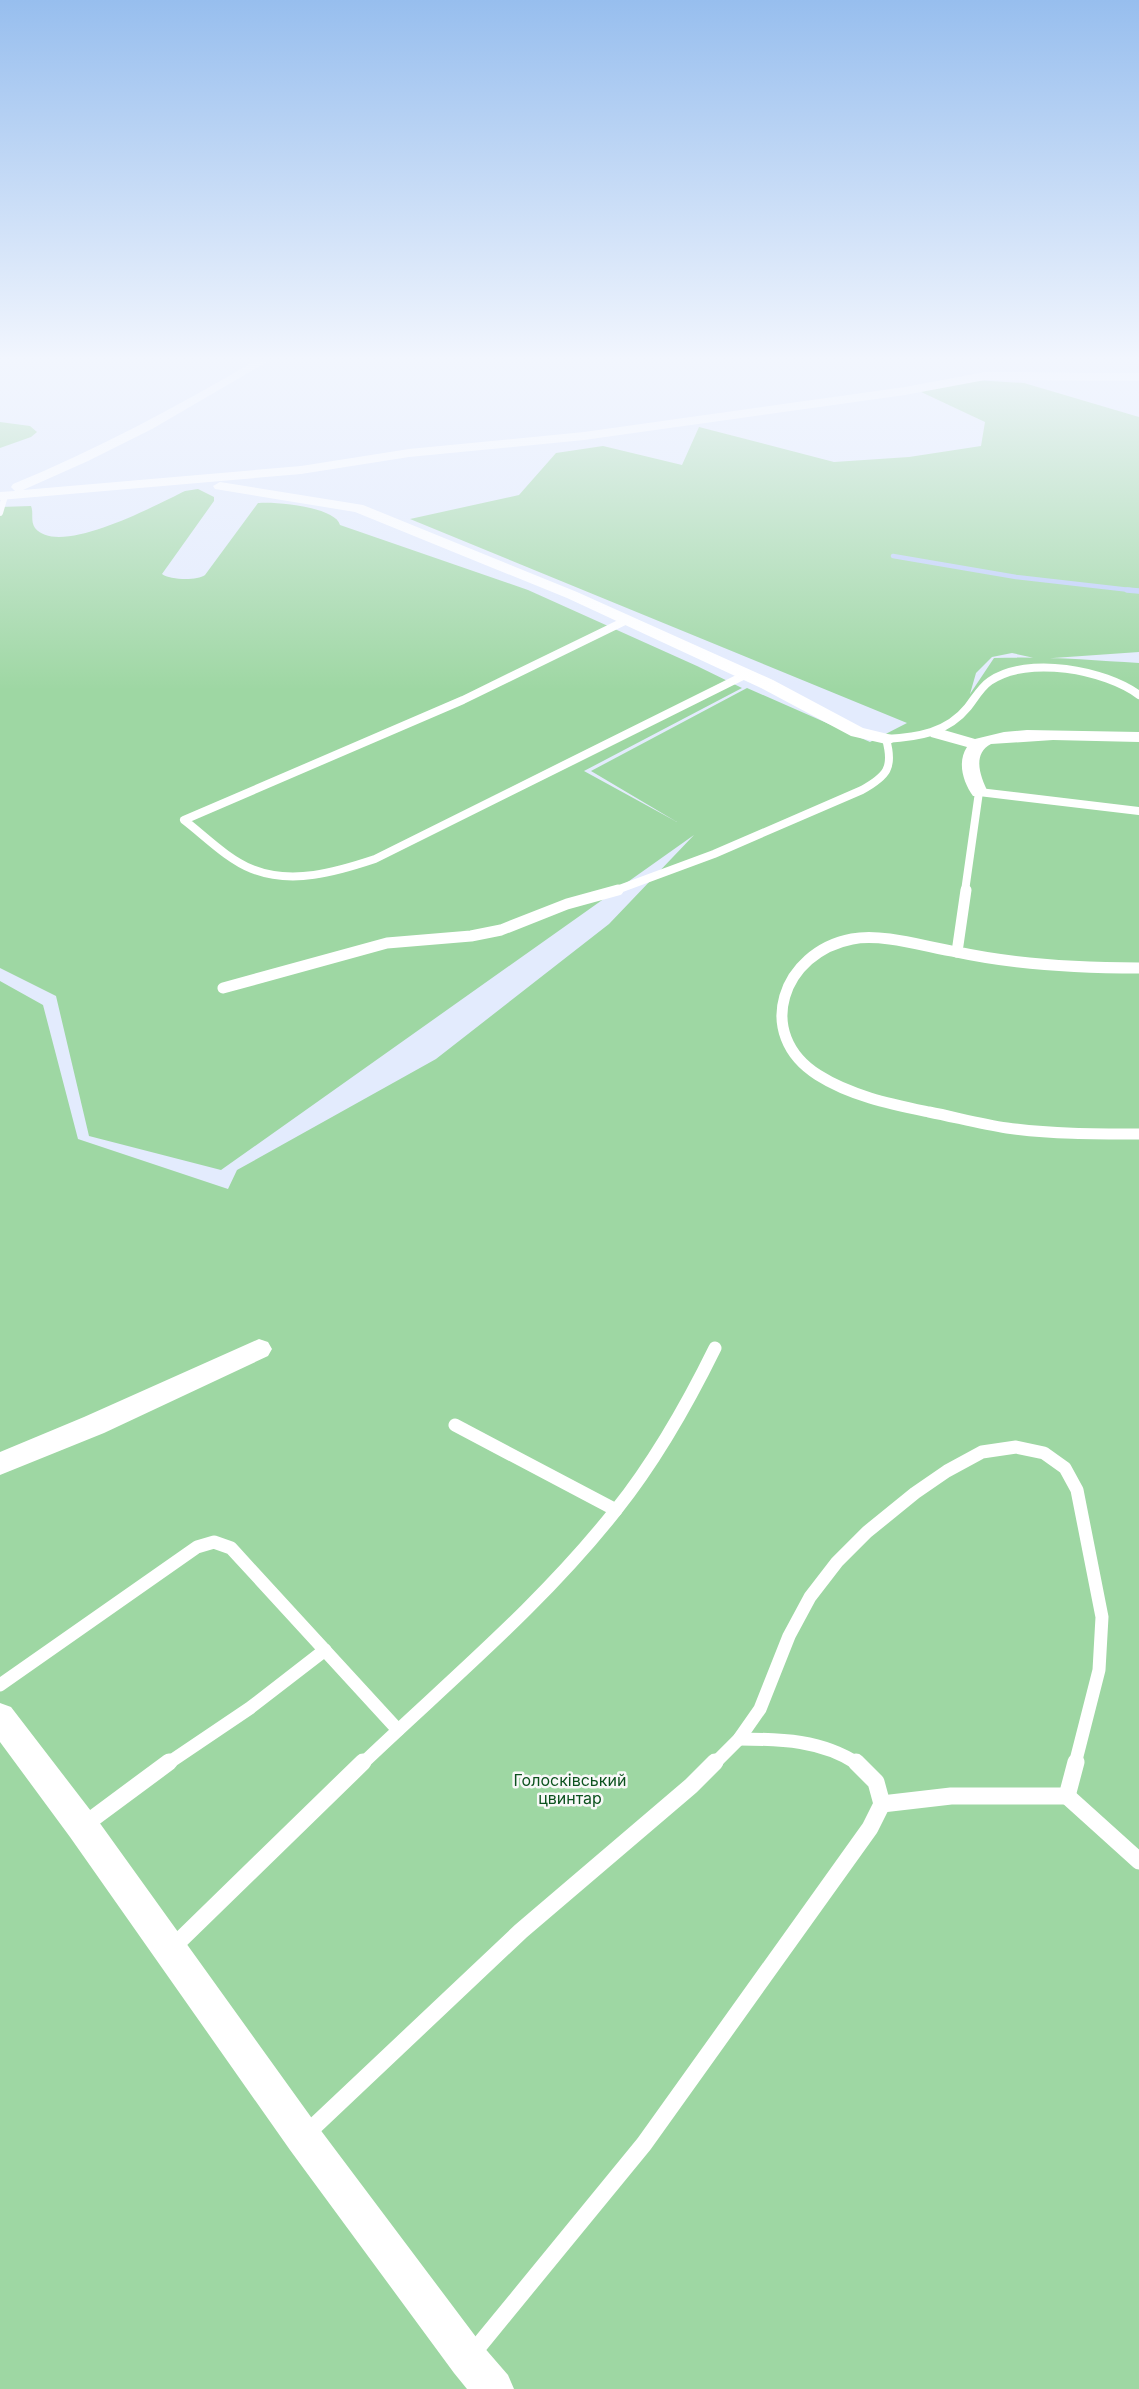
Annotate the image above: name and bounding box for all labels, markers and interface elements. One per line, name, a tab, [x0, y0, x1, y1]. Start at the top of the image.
park label: Голосківський цвинтар	[514, 1770, 626, 1808]

